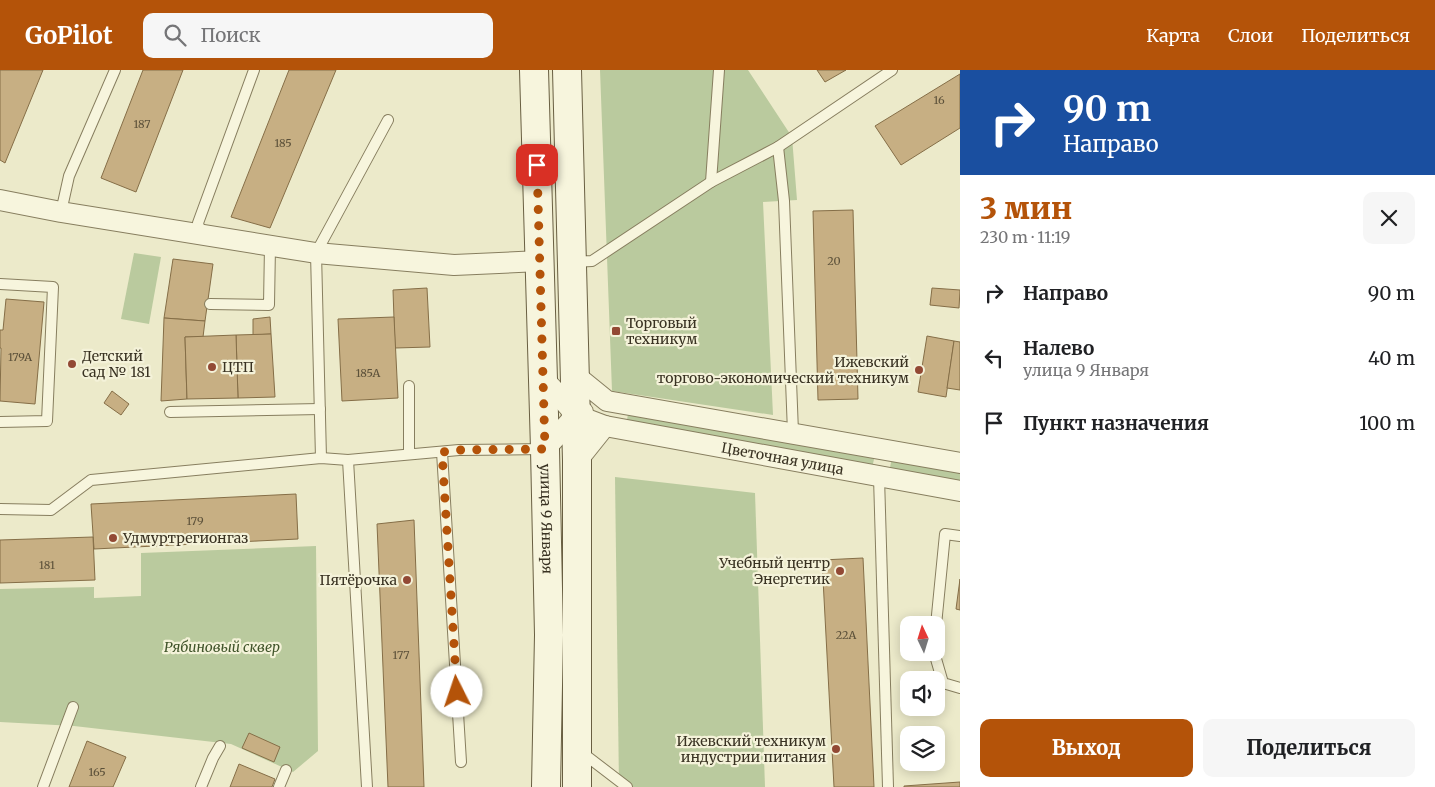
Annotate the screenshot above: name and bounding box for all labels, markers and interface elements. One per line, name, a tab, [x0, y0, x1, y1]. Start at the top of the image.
search box	[143, 13, 493, 58]
text: GoPilot	[25, 20, 113, 51]
icon: search	[161, 21, 189, 49]
text: Поиск	[201, 23, 261, 47]
text: Карта	[1146, 24, 1200, 47]
text: Слои	[1228, 24, 1273, 47]
text: Поделиться	[1301, 24, 1410, 47]
text: 90 m	[1063, 87, 1151, 131]
icon: right	[980, 90, 1045, 155]
house number: 16	[933, 93, 945, 107]
house number: 187	[133, 117, 151, 131]
text: Направо	[1063, 130, 1159, 158]
house number: 185	[274, 136, 292, 150]
pin	[516, 144, 558, 186]
icon: arrive	[523, 151, 551, 179]
text: 3 мин	[980, 189, 1072, 227]
button: close	[1363, 192, 1415, 244]
text: 230 m · 11:19	[980, 227, 1070, 247]
house number: 20	[827, 254, 841, 268]
icon: right	[980, 279, 1008, 307]
text: Направо	[1023, 281, 1108, 305]
text: 90 m	[1368, 281, 1415, 305]
place label: Торговый техникум	[626, 314, 698, 348]
marker: Торговый техникум	[610, 325, 622, 337]
text: Налево	[1023, 336, 1094, 360]
icon: left	[980, 344, 1008, 372]
text: 40 m	[1368, 346, 1415, 370]
place label: Детский сад № 181	[82, 347, 151, 381]
house number: 179А	[8, 350, 32, 364]
place label: Ижевский торгово-экономический техникум	[657, 353, 910, 387]
marker: Детский сад № 181	[66, 358, 78, 370]
place label: ЦТП	[222, 358, 254, 376]
text: улица 9 Января	[1023, 360, 1149, 380]
marker: ЦТП	[206, 361, 218, 373]
marker: Ижевский торгово-экономический техникум	[913, 364, 925, 376]
house number: 185А	[356, 366, 381, 380]
icon: arrive	[980, 409, 1008, 437]
text: Пункт назначения	[1023, 411, 1209, 435]
text: 100 m	[1359, 411, 1415, 435]
street label: Цветочная улица	[720, 438, 846, 479]
street label: улица 9 Января	[536, 463, 557, 574]
house number: 179	[186, 514, 204, 528]
place label: Удмуртрегионгаз	[122, 529, 248, 547]
marker: Удмуртрегионгаз	[107, 532, 119, 544]
place label: Учебный центр Энергетик	[718, 554, 830, 588]
house number: 181	[39, 558, 55, 572]
marker: Учебный центр Энергетик	[834, 565, 846, 577]
place label: Пятёрочка	[320, 571, 397, 589]
marker: Пятёрочка	[401, 574, 413, 586]
north arrow	[900, 616, 945, 661]
map controls	[900, 616, 945, 771]
house number: 22А	[836, 628, 857, 642]
park label: Рябиновый сквер	[164, 638, 280, 656]
house number: 177	[393, 648, 409, 662]
position arrow	[430, 665, 482, 717]
button: sound	[900, 671, 945, 716]
button: Выход	[980, 719, 1193, 777]
button: Поделиться	[1203, 719, 1415, 777]
button: layers	[900, 726, 945, 771]
place label: Ижевский техникум индустрии питания	[676, 732, 827, 766]
marker: Ижевский техникум индустрии питания	[830, 743, 842, 755]
house number: 165	[88, 765, 106, 779]

